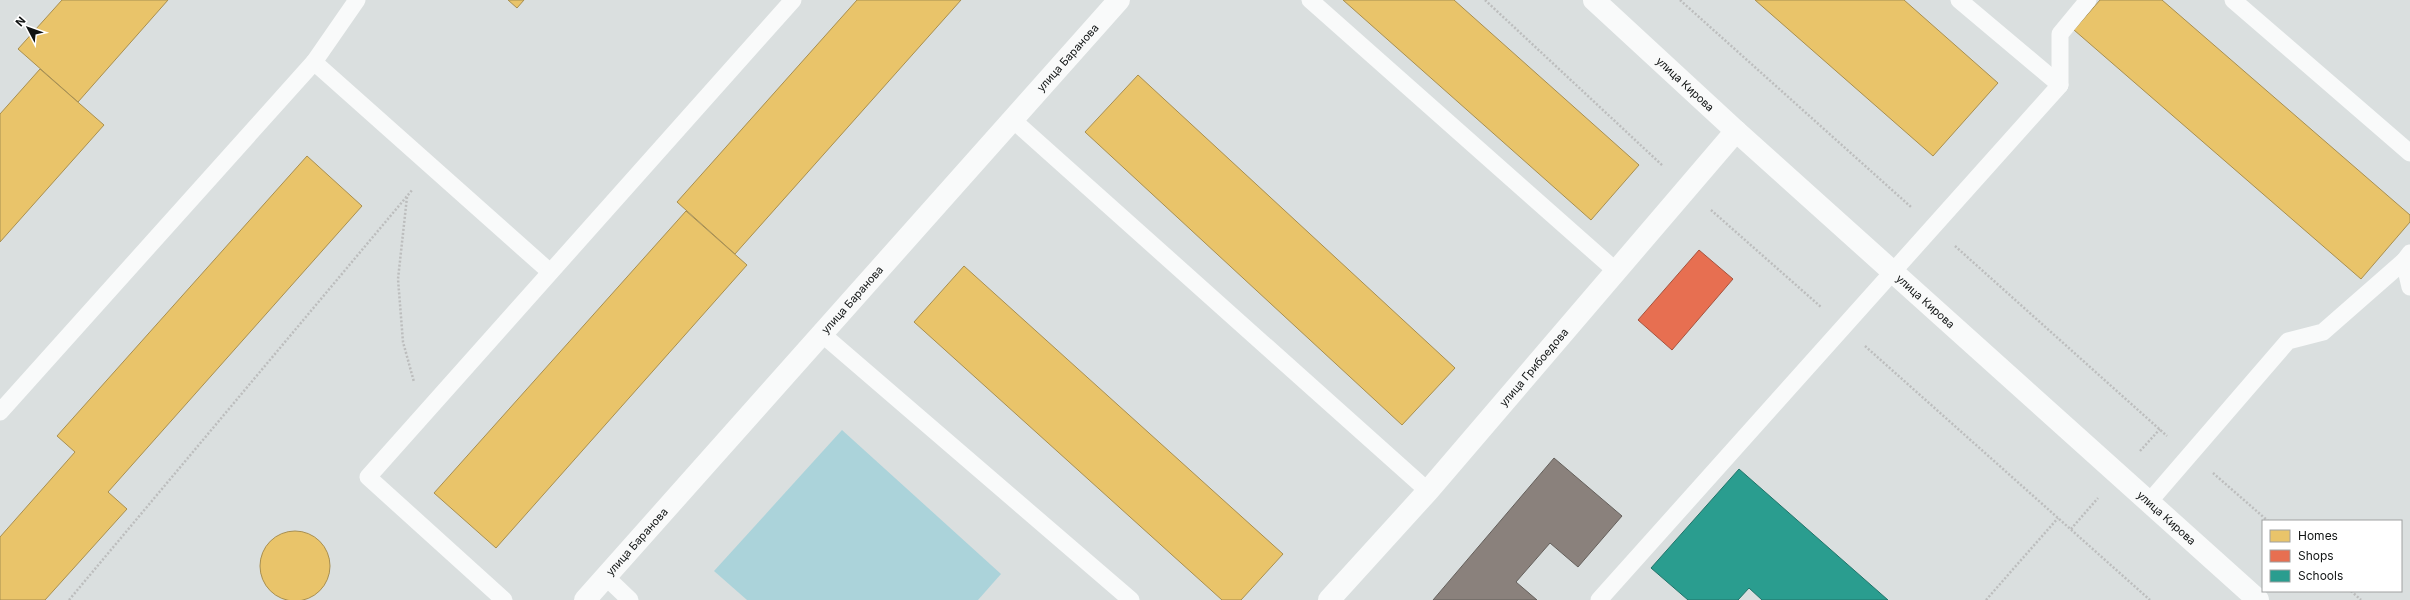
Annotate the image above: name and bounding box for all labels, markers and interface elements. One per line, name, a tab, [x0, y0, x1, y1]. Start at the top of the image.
north arrow	[8, 8, 48, 48]
text: N	[12, 14, 28, 29]
street label: улица Баранова	[1034, 21, 1102, 95]
street label: улица Кирова	[1653, 54, 1717, 114]
street label: улица Баранова	[818, 263, 886, 337]
street label: улица Кирова	[1893, 271, 1958, 331]
street label: улица Грибоедова	[1496, 325, 1571, 409]
street label: улица Кирова	[2134, 488, 2199, 548]
street label: улица Баранова	[603, 505, 671, 579]
legend	[2262, 520, 2402, 592]
text: Homes	[2298, 528, 2338, 543]
text: Shops	[2298, 548, 2334, 563]
text: Schools	[2298, 568, 2343, 583]

